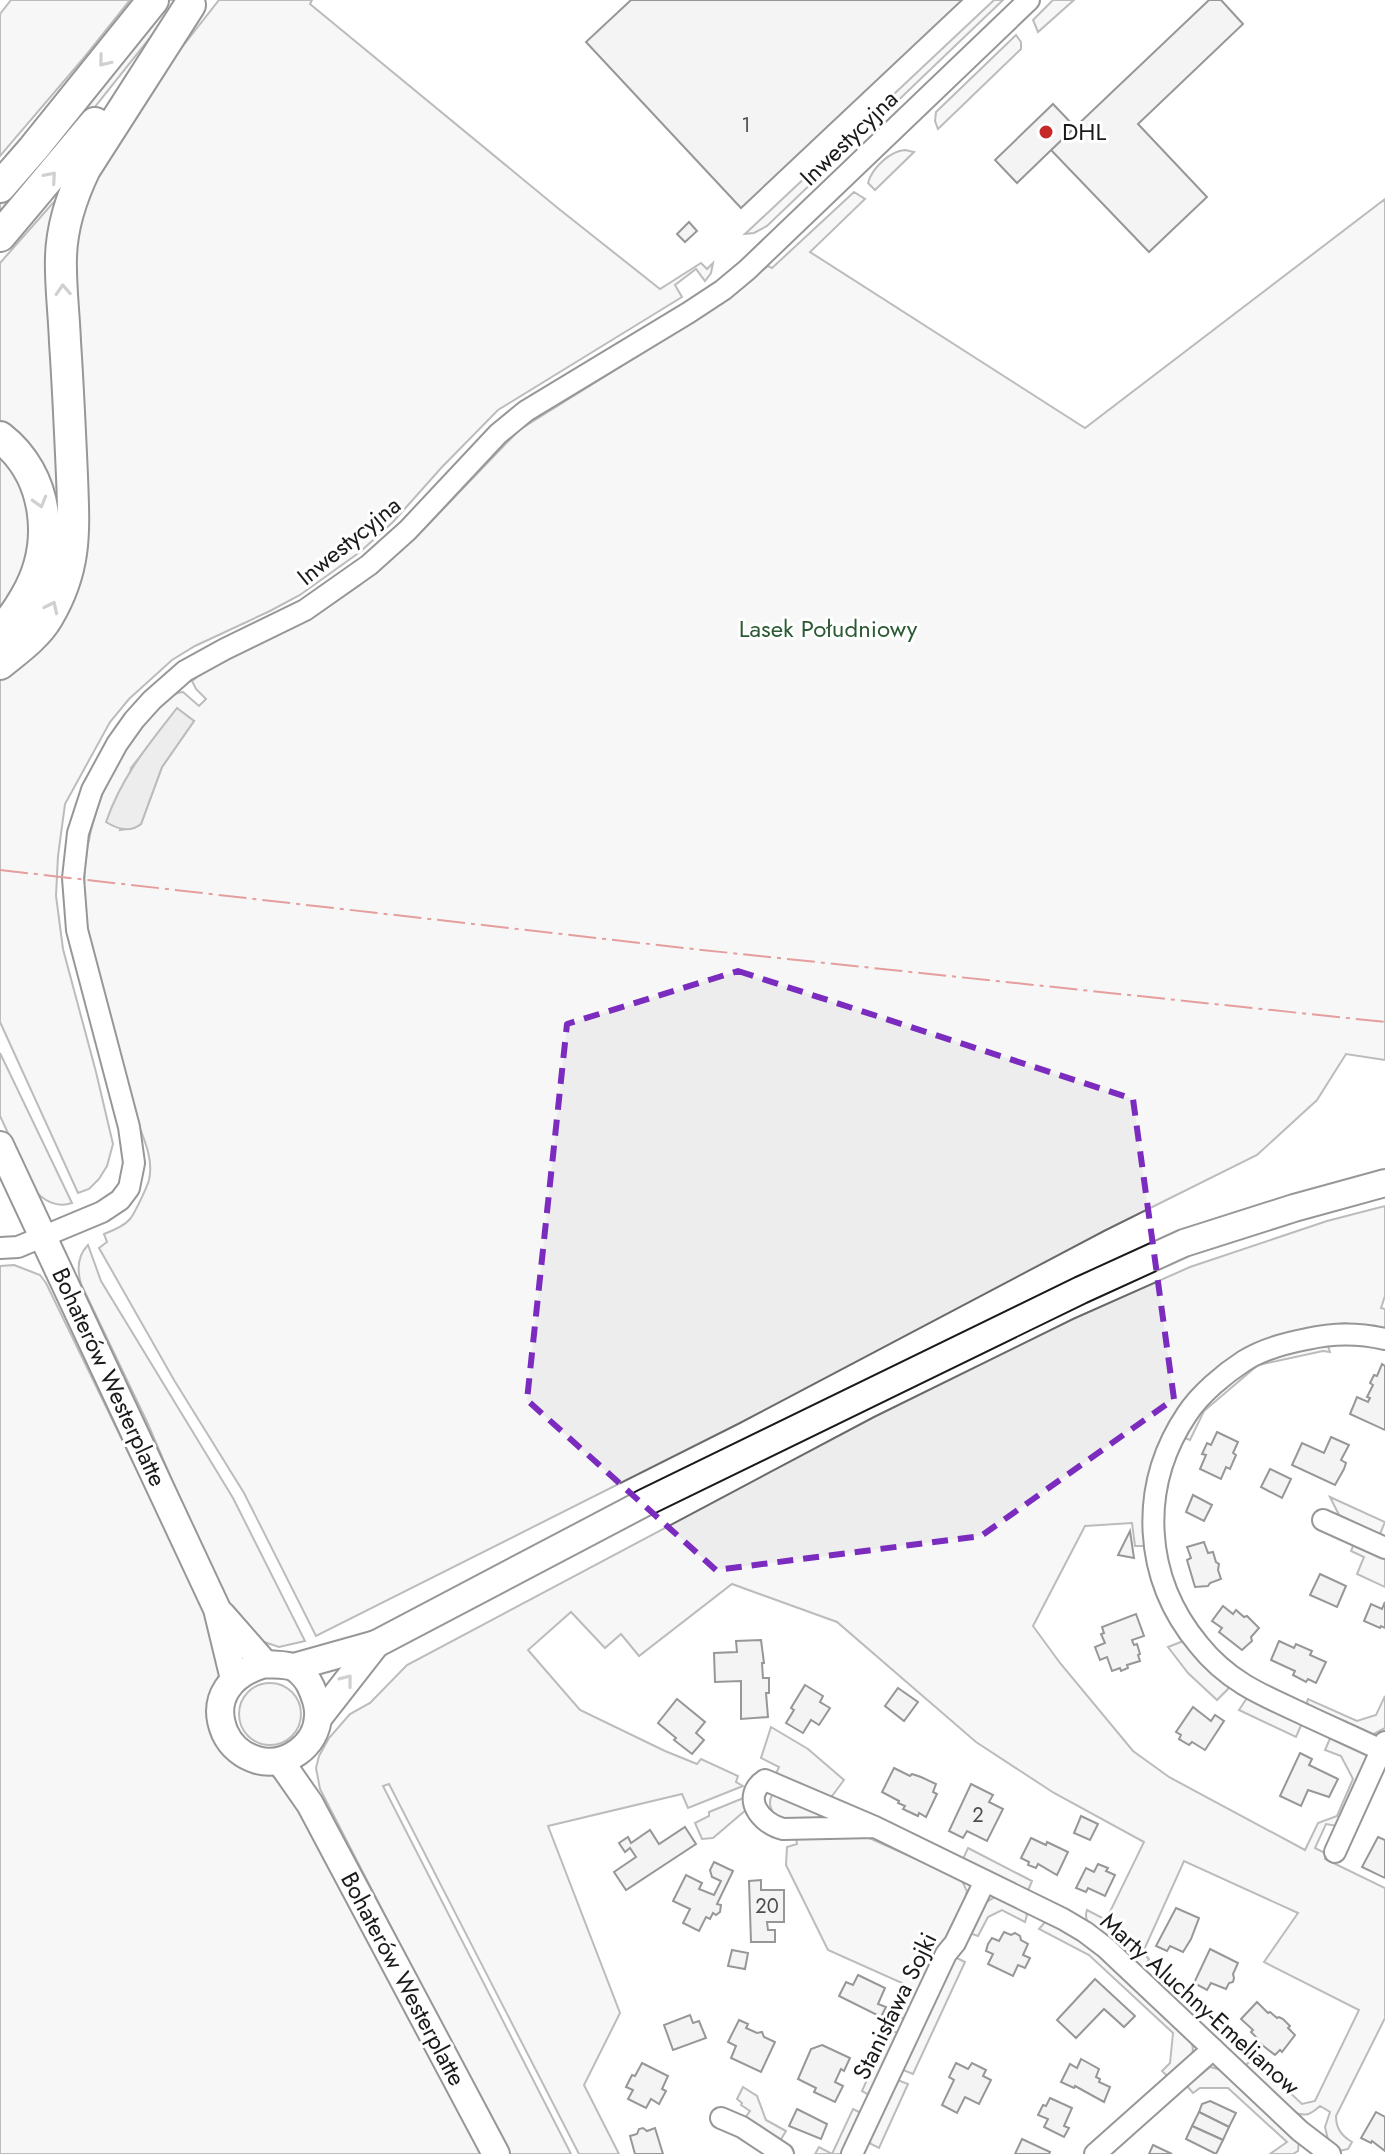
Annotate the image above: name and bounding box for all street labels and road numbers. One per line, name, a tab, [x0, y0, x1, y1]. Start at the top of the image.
street label: Inwestycyjna	[792, 82, 906, 193]
street label: Inwestycyjna	[289, 488, 408, 593]
street label: Bohaterów Westerplatte	[43, 1262, 176, 1492]
street label: Bohaterów Westerplatte	[332, 1866, 475, 2092]
street label: Marty Aluchny-Emelianow	[1093, 1904, 1308, 2103]
street label: Stanisława Sojki	[844, 1926, 945, 2085]

